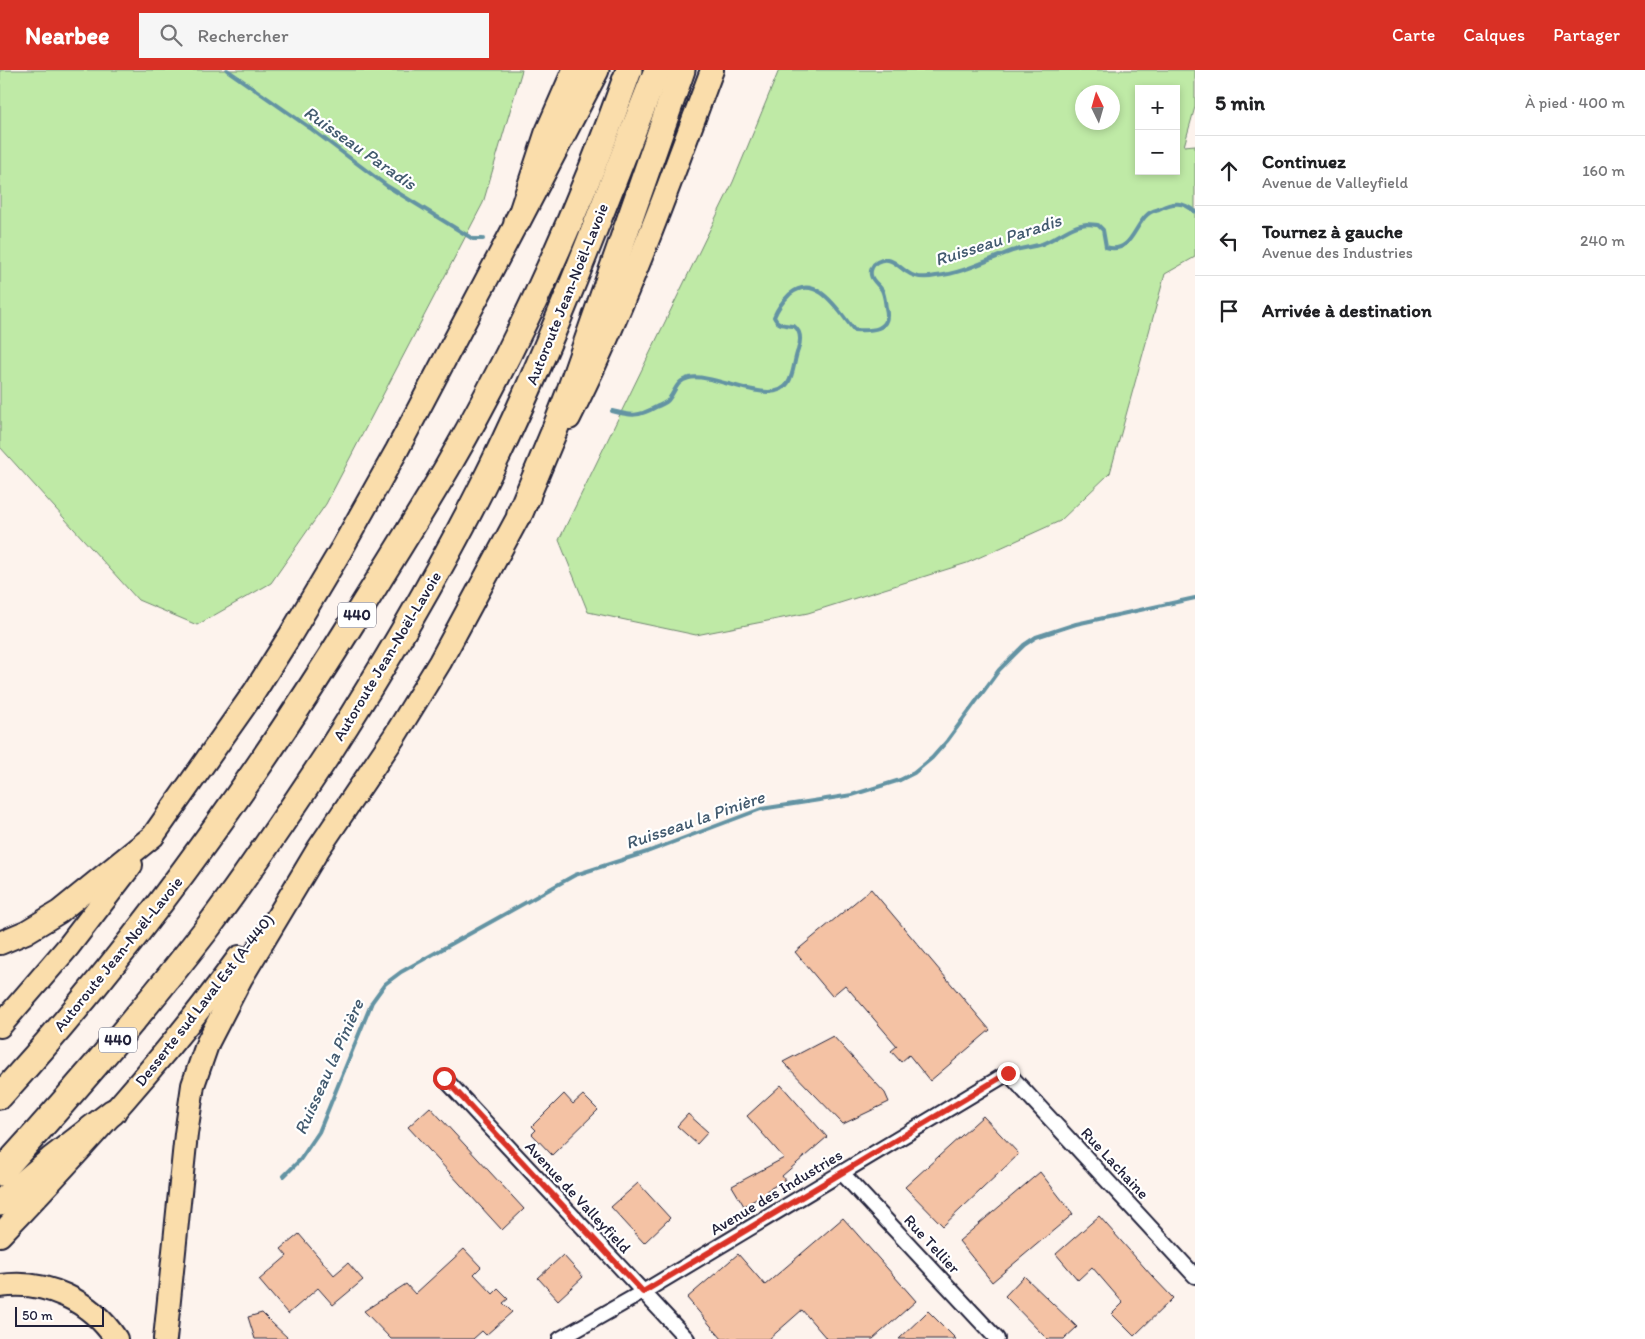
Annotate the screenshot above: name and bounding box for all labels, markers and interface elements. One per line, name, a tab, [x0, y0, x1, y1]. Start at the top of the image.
search box	[139, 13, 489, 58]
text: Nearbee	[25, 21, 109, 50]
icon: search	[157, 21, 185, 49]
text: Rechercher	[197, 24, 288, 47]
text: Carte	[1392, 24, 1435, 46]
text: Calques	[1463, 24, 1525, 46]
text: Partager	[1553, 24, 1620, 46]
north arrow	[1075, 85, 1120, 130]
map controls	[1135, 85, 1180, 175]
button: +	[1135, 85, 1180, 130]
text: 5 min	[1215, 90, 1265, 115]
text: À pied · 400 m	[1525, 93, 1625, 112]
water label: Ruisseau Paradis	[300, 101, 421, 195]
button: −	[1135, 130, 1180, 175]
text: Continuez	[1262, 150, 1346, 173]
icon: ahead	[1215, 157, 1243, 185]
text: 160 m	[1582, 161, 1625, 180]
text: Avenue de Valleyfield	[1262, 173, 1408, 192]
street label: Autoroute Jean-Noël-Lavoie	[522, 200, 612, 387]
water label: Ruisseau Paradis	[932, 209, 1065, 271]
text: Tournez à gauche	[1262, 220, 1403, 243]
icon: left	[1215, 227, 1243, 255]
text: 240 m	[1580, 231, 1625, 250]
text: Avenue des Industries	[1262, 243, 1413, 262]
icon: arrive	[1215, 297, 1243, 325]
text: Arrivée à destination	[1262, 299, 1432, 322]
street label: Autoroute Jean-Noël-Lavoie	[329, 568, 445, 744]
road number: 440	[338, 602, 376, 628]
water label: Ruisseau la Pinière	[623, 785, 769, 854]
street label: Autoroute Jean-Noël-Lavoie	[50, 872, 187, 1035]
street label: Desserte sud Laval Est (A-440)	[131, 910, 277, 1090]
water label: Ruisseau la Pinière	[289, 995, 369, 1138]
road number: 440	[99, 1028, 137, 1052]
route end	[997, 1062, 1020, 1085]
route start	[433, 1067, 456, 1090]
street label: Rue Lachaine	[1077, 1123, 1153, 1203]
street label: Avenue de Valleyfield	[521, 1137, 635, 1257]
street label: Avenue des Industries	[706, 1145, 846, 1239]
street label: Rue Tellier	[900, 1211, 964, 1278]
scale bar	[15, 1304, 104, 1327]
text: 50 m	[22, 1307, 53, 1324]

